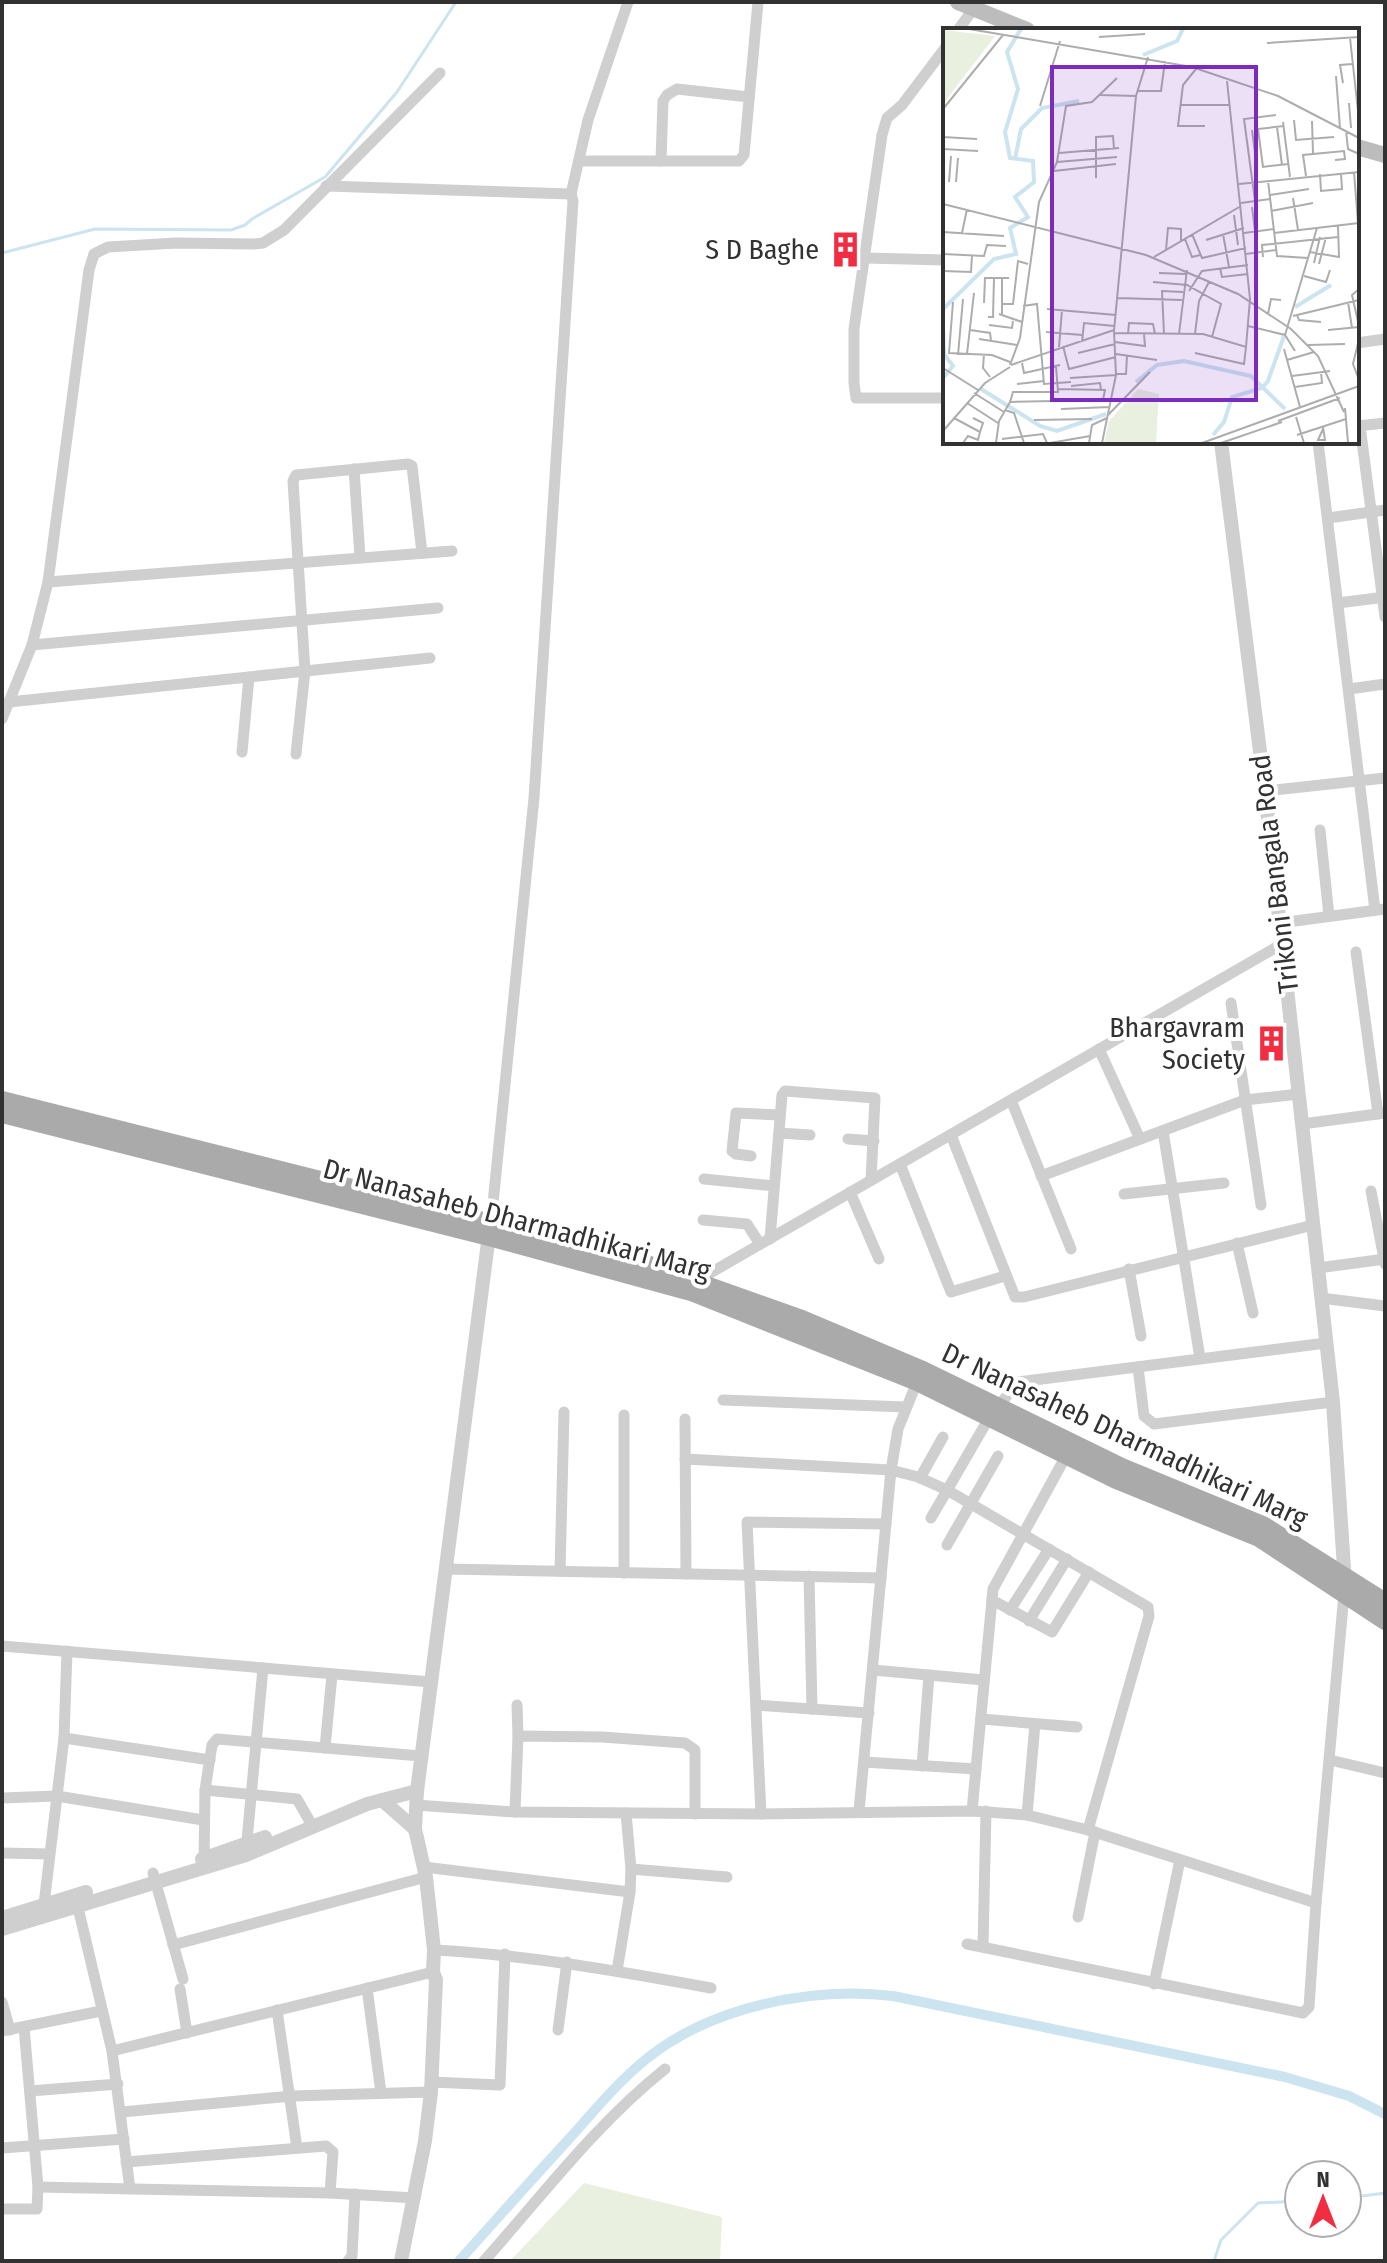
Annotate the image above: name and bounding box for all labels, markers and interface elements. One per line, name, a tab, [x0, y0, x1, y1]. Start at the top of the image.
inset map	[943, 28, 1359, 444]
building icon: S D Baghe	[826, 230, 864, 268]
place label: S D Baghe	[705, 233, 819, 266]
street label: Trikoni Bangala Road	[1243, 753, 1306, 995]
place label: Bhargavram Society	[1109, 1011, 1245, 1076]
building icon: Bhargavram Society	[1252, 1024, 1290, 1062]
street label: Dr Nanasaheb Dharmadhikari Marg	[320, 1152, 715, 1287]
street label: Dr Nanasaheb Dharmadhikari Marg	[937, 1336, 1314, 1535]
north arrow	[1283, 2159, 1363, 2239]
text: N	[1316, 2166, 1330, 2193]

